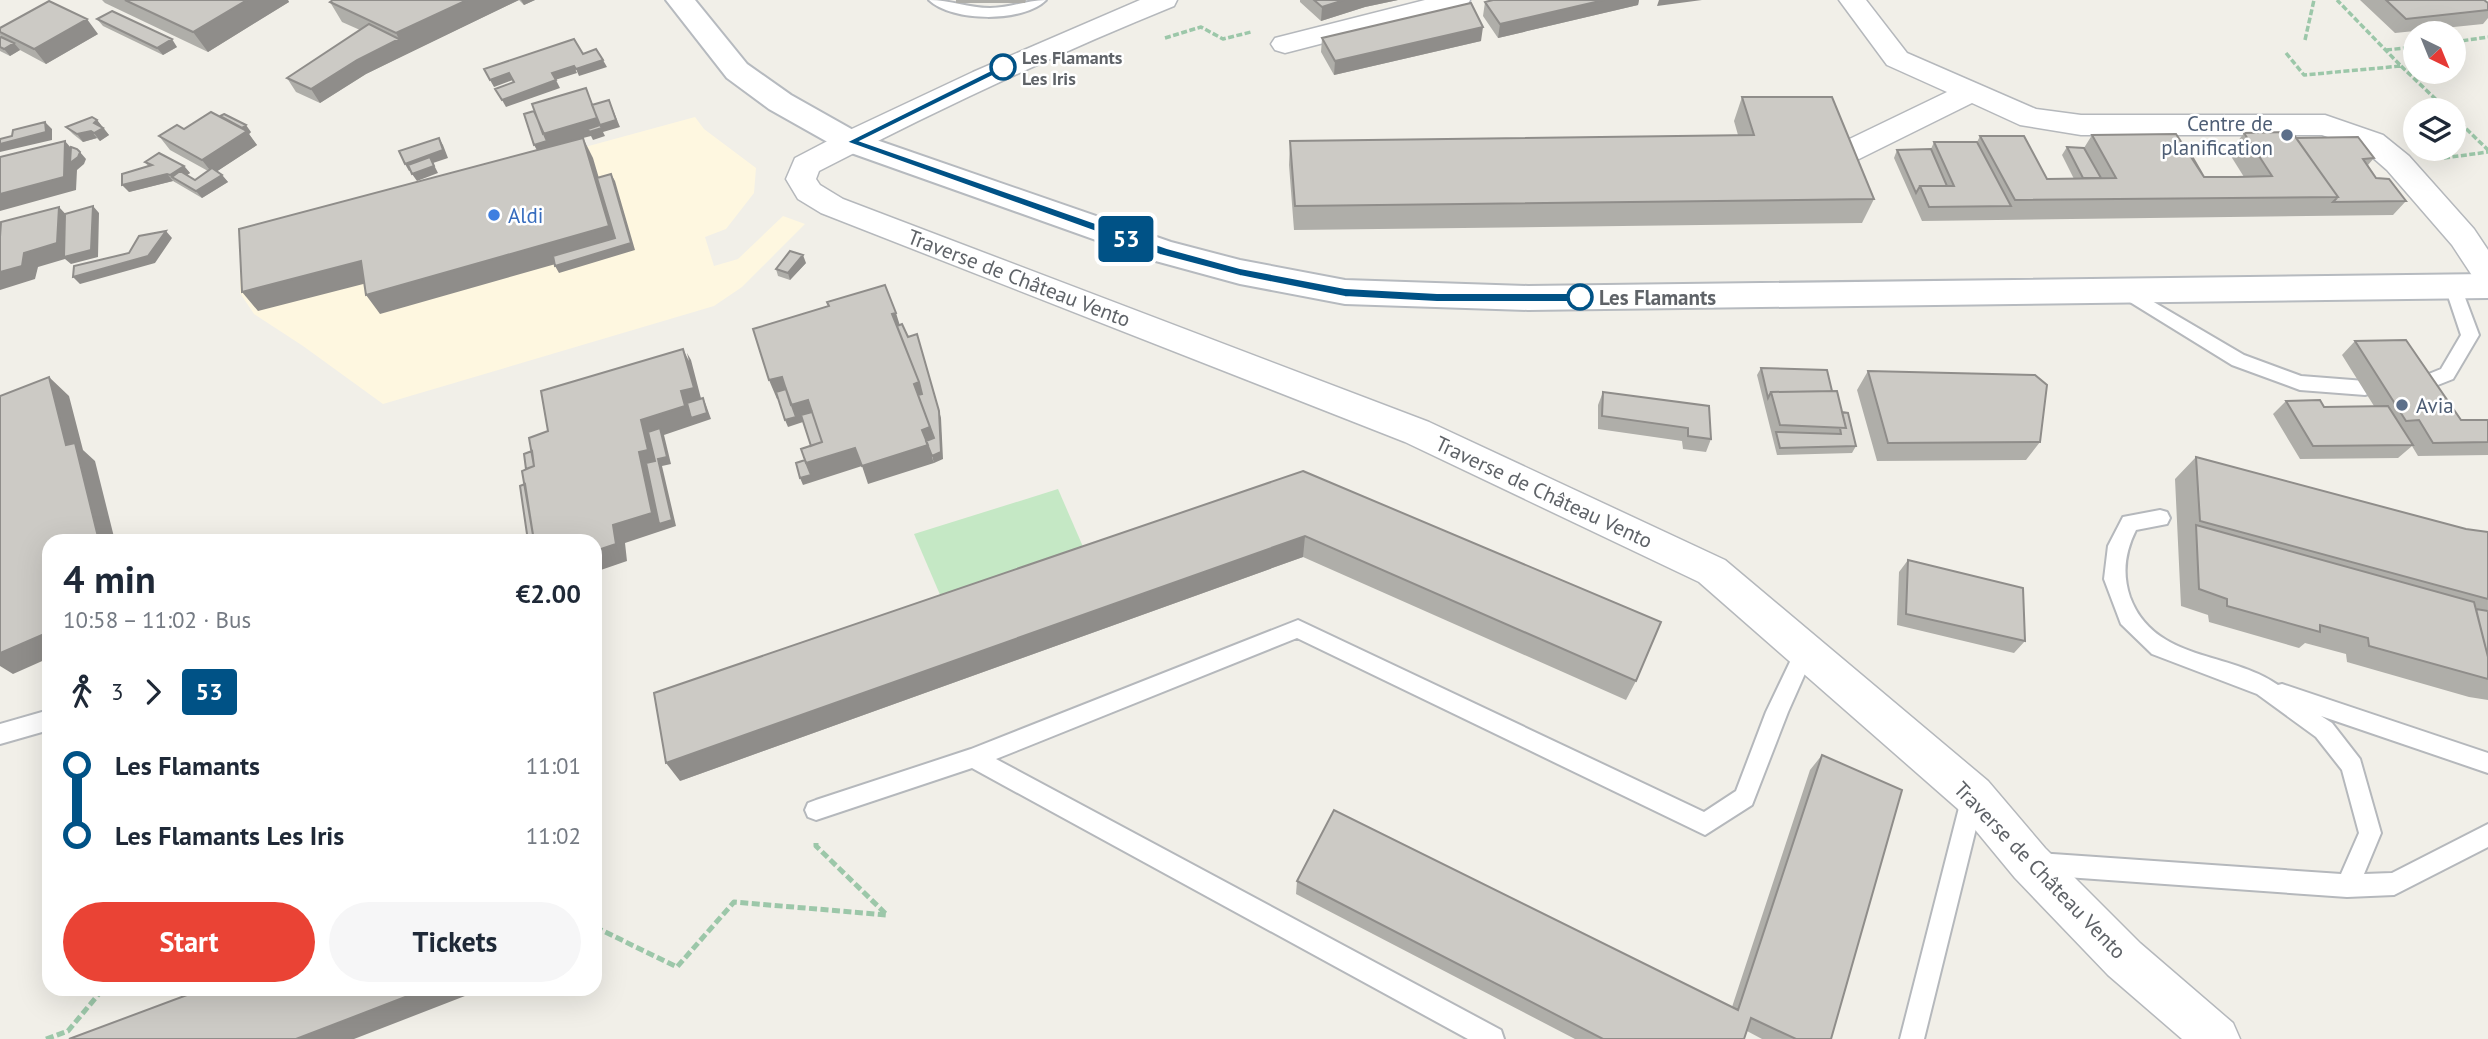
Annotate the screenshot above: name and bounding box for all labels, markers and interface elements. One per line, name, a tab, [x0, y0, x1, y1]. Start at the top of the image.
north arrow	[2403, 21, 2466, 84]
map controls	[2403, 21, 2466, 161]
place label: Les Flamants Les Iris	[1022, 46, 1123, 90]
marker: Les Flamants Les Iris	[990, 54, 1016, 80]
button: layers	[2403, 98, 2466, 161]
place label: Centre de planification	[2161, 110, 2273, 161]
marker: Centre de planification	[2279, 127, 2295, 143]
place label: Aldi	[508, 202, 543, 229]
marker: Aldi	[486, 207, 502, 223]
line badge: 53	[1094, 216, 1158, 262]
street label: Traverse de Château Vento	[904, 223, 1134, 333]
text: 53	[1112, 223, 1140, 254]
marker: Les Flamants	[1567, 284, 1593, 310]
place label: Les Flamants	[1599, 284, 1716, 311]
place label: Avia	[2416, 392, 2454, 419]
marker: Avia	[2394, 397, 2410, 413]
street label: Traverse de Château Vento	[1431, 430, 1657, 554]
text: 4 min	[63, 554, 156, 603]
text: €2.00	[516, 577, 581, 610]
text: 10:58 – 11:02 · Bus	[63, 605, 251, 634]
icon: walk	[63, 673, 101, 711]
icon: forward	[134, 673, 172, 711]
text: 53	[196, 676, 223, 707]
text: 3	[111, 677, 124, 706]
text: Les Flamants	[115, 749, 260, 782]
text: 11:01	[526, 751, 581, 780]
street label: Traverse de Château Vento	[1948, 776, 2132, 964]
text: Les Flamants Les Iris	[115, 819, 344, 852]
text: 11:02	[526, 821, 581, 850]
button: Start	[63, 902, 315, 982]
button: Tickets	[329, 902, 581, 982]

